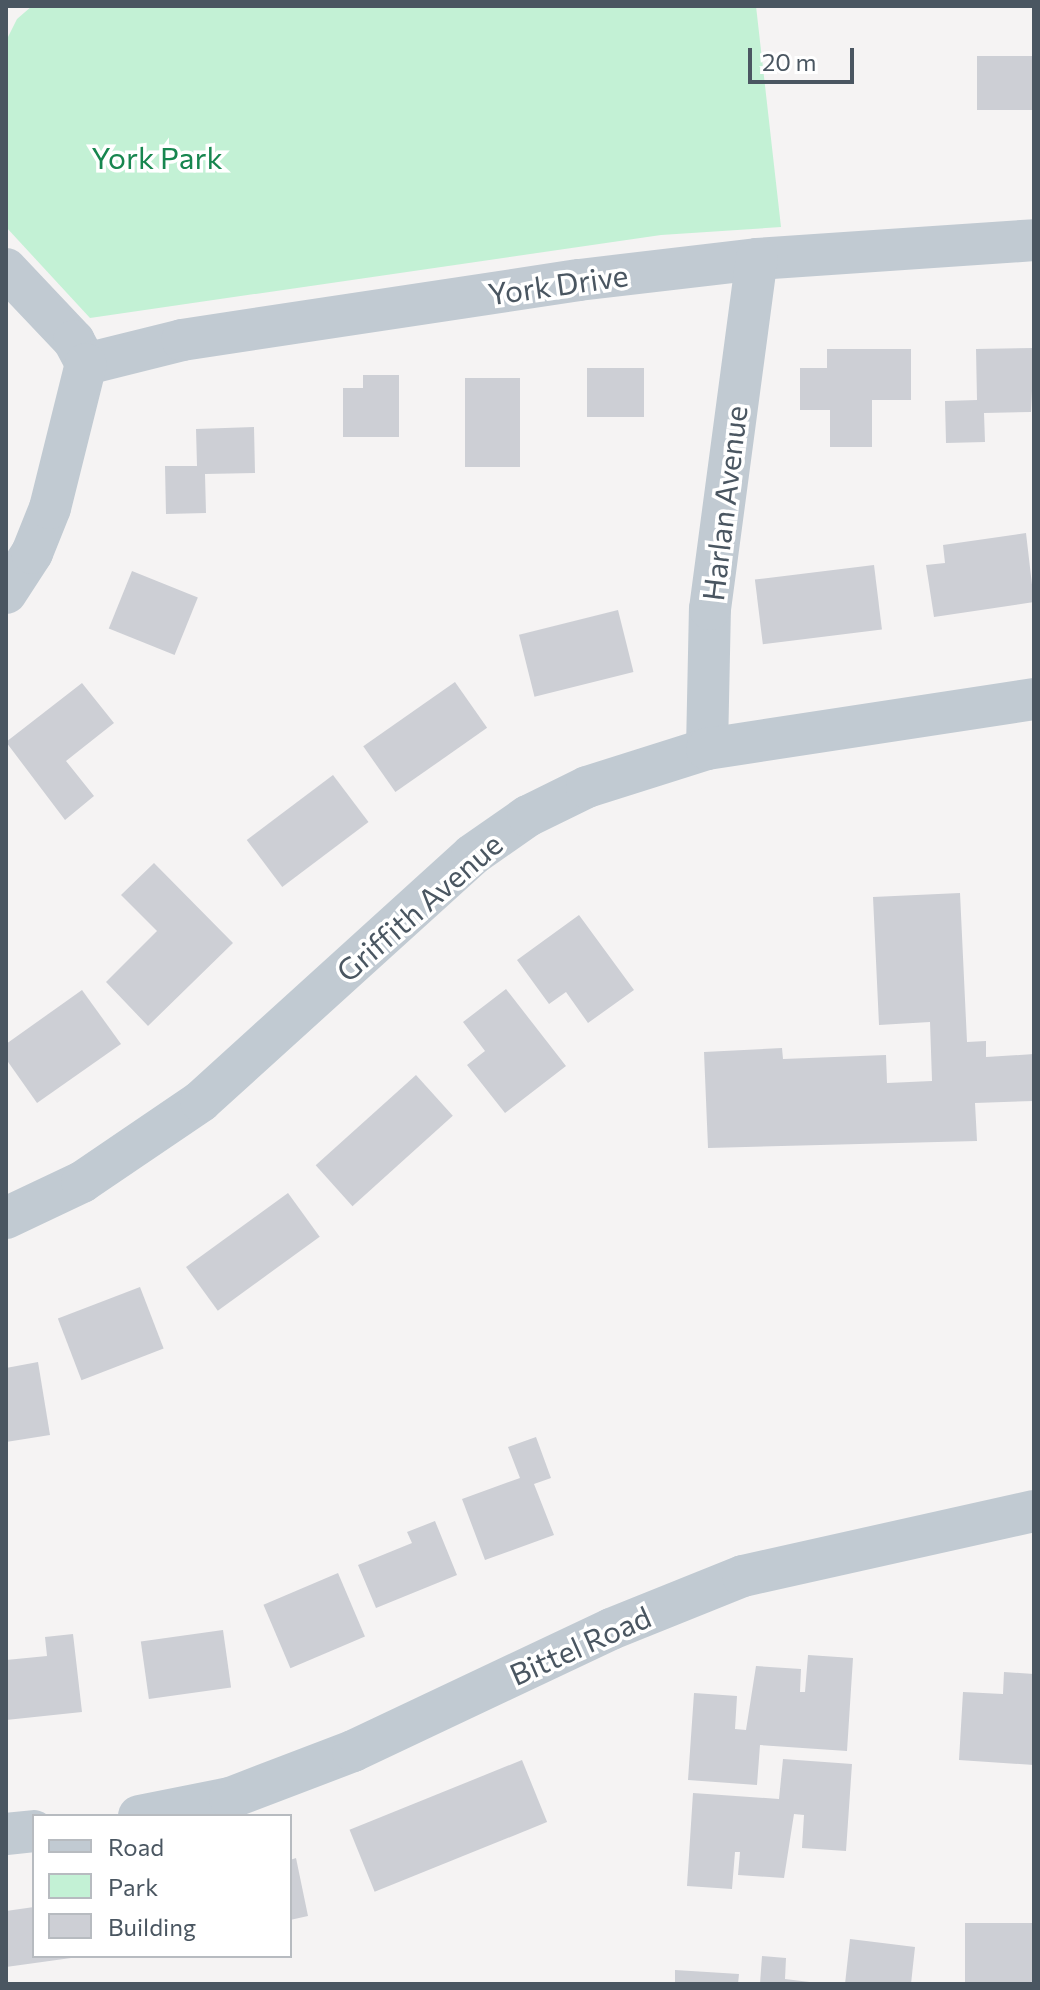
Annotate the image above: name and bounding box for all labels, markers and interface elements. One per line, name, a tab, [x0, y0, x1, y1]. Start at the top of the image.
scale bar	[752, 32, 858, 82]
text: 20 m	[762, 47, 816, 76]
park label: York Park	[91, 139, 223, 175]
street label: York Drive	[486, 256, 630, 312]
street label: Harlan Avenue	[694, 403, 754, 603]
street label: Griffith Avenue	[329, 825, 509, 989]
street label: Bittel Road	[504, 1598, 656, 1692]
legend	[32, 1814, 292, 1958]
text: Road	[108, 1832, 164, 1861]
text: Park	[108, 1872, 158, 1901]
text: Building	[108, 1912, 196, 1941]

